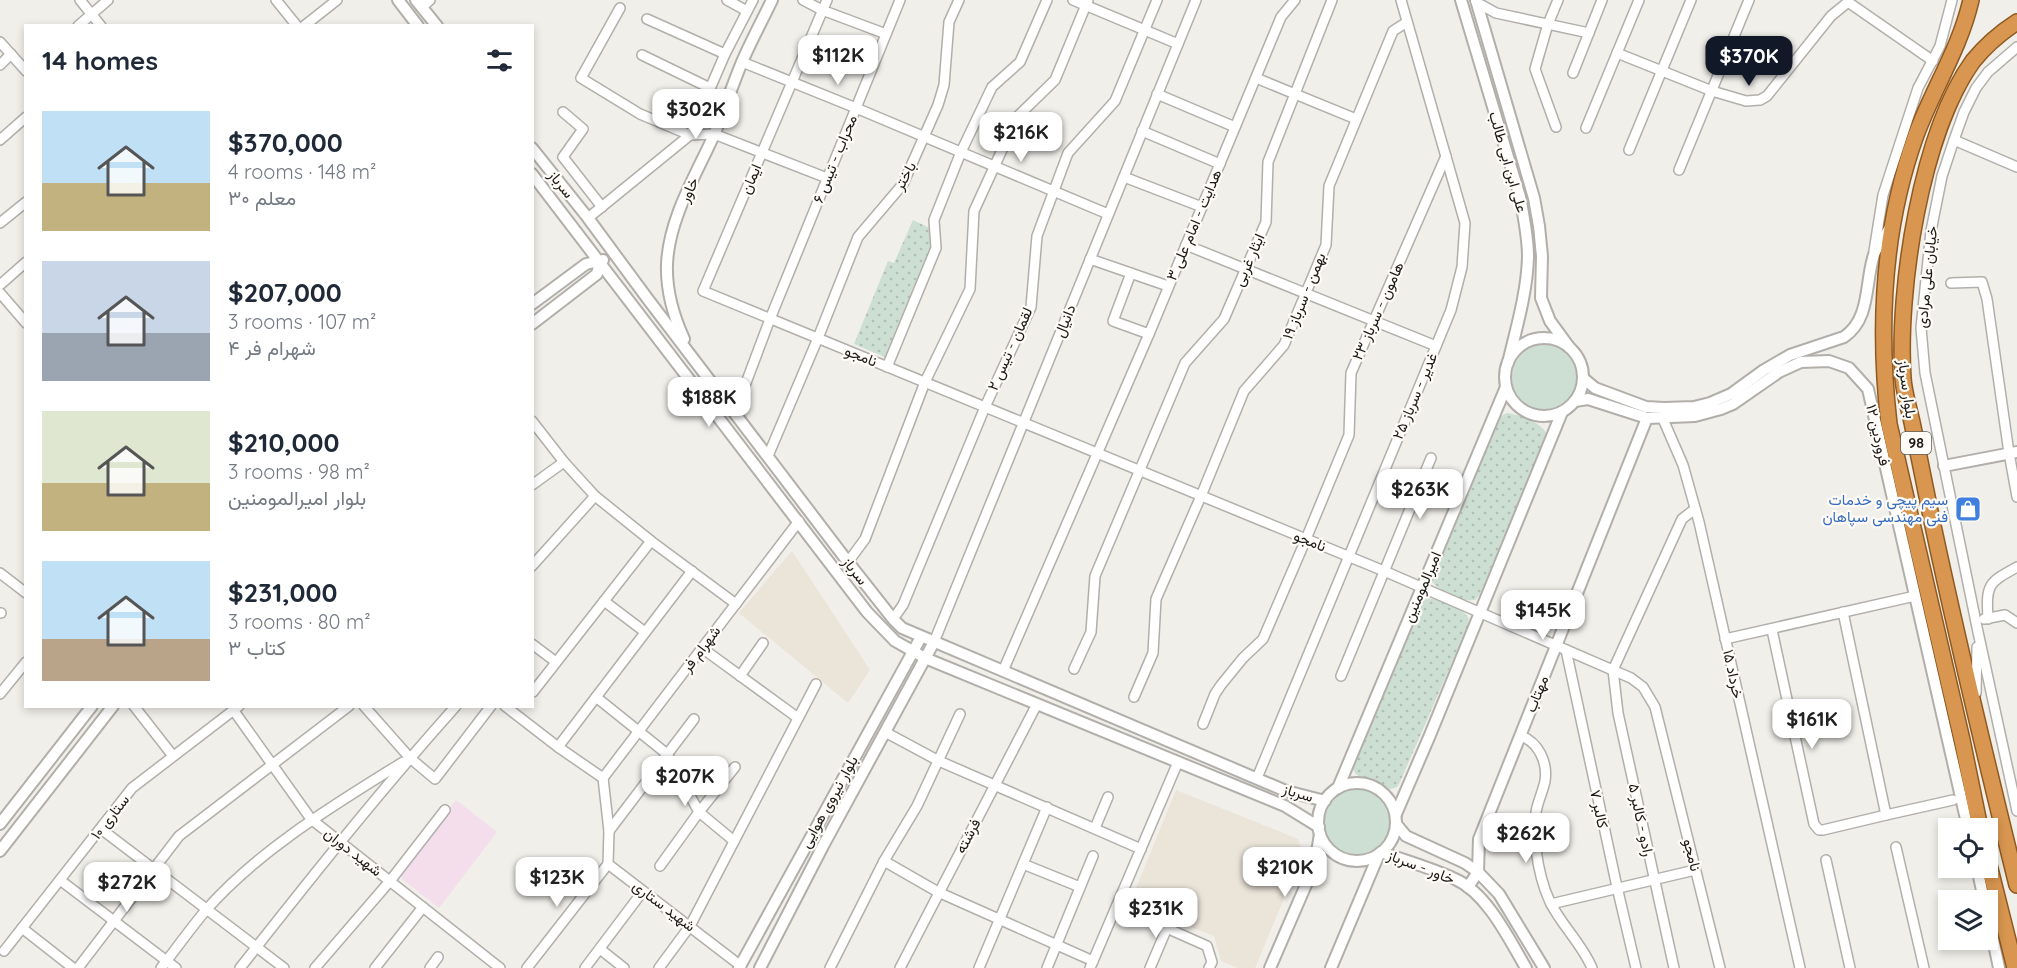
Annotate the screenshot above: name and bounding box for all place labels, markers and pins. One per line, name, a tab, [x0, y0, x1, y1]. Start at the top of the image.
pin: $112K	[796, 35, 880, 86]
pin: $370K	[1707, 36, 1791, 87]
pin: $302K	[654, 89, 738, 140]
pin: $216K	[979, 112, 1063, 163]
pin: $188K	[667, 377, 751, 428]
pin: $263K	[1378, 469, 1462, 520]
place label: سیم پیچی و خدمات فنی مهندسی سپاهان	[1822, 490, 1948, 527]
shop icon: سیم پیچی و خدمات فنی مهندسی سپاهان	[1953, 494, 1983, 524]
pin: $145K	[1501, 590, 1585, 641]
pin: $161K	[1770, 699, 1854, 750]
pin: $207K	[643, 756, 727, 807]
pin: $262K	[1484, 813, 1568, 864]
pin: $210K	[1243, 847, 1327, 898]
pin: $123K	[515, 857, 599, 908]
pin: $272K	[85, 862, 169, 913]
pin: $231K	[1114, 888, 1198, 939]

